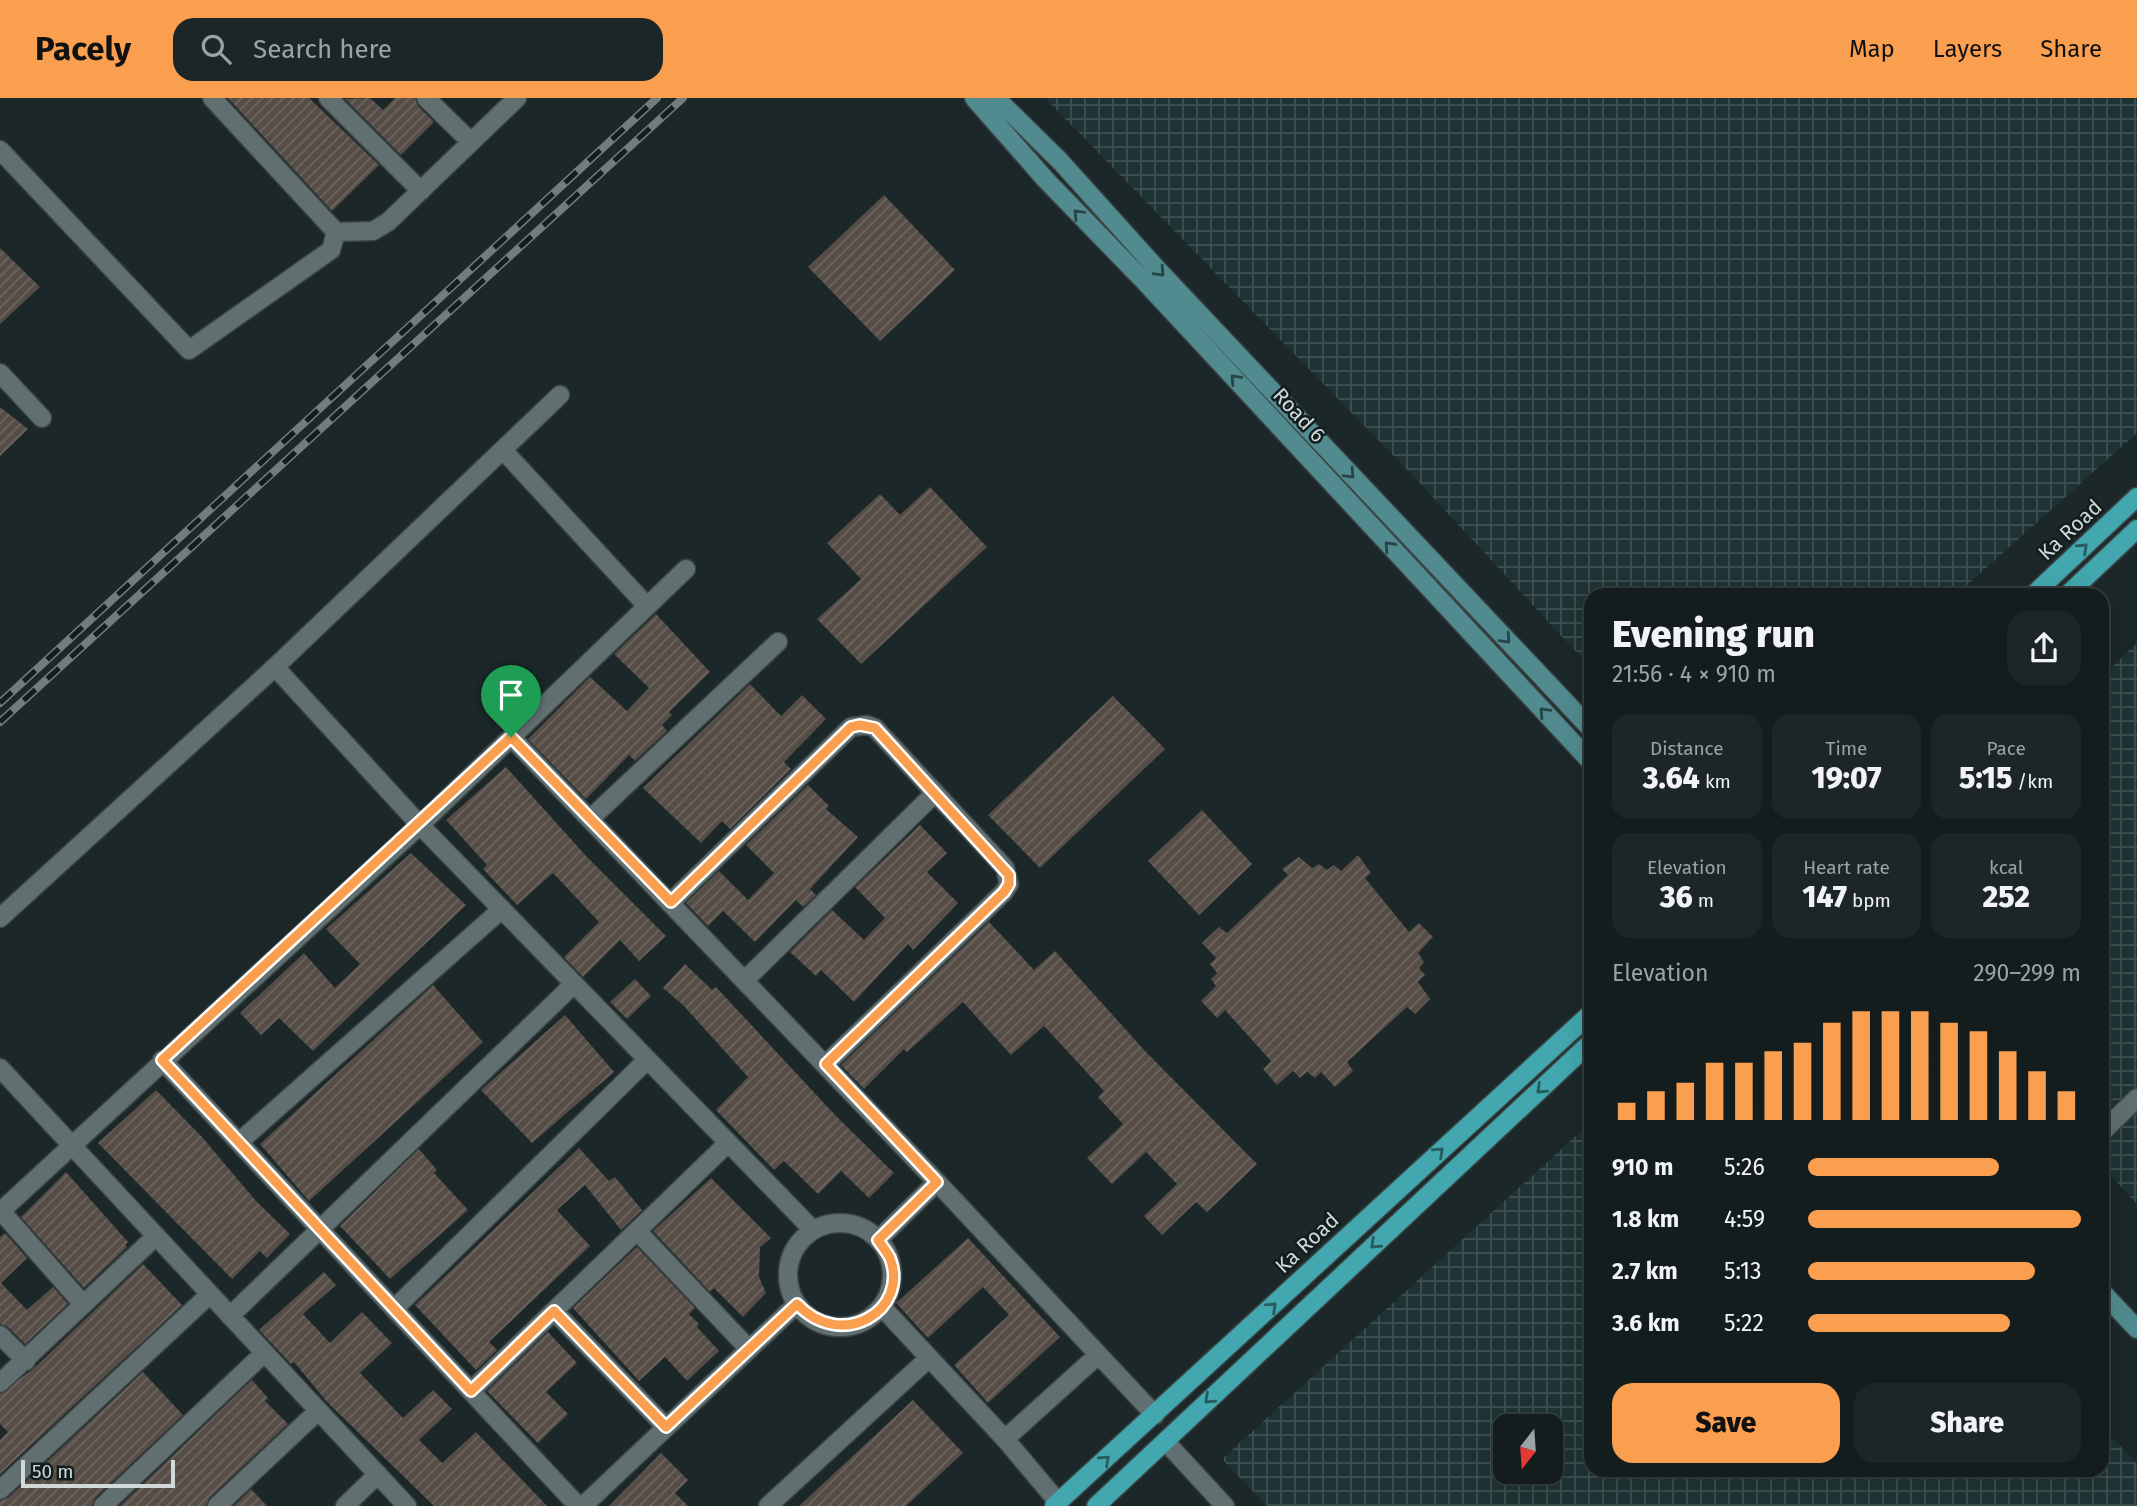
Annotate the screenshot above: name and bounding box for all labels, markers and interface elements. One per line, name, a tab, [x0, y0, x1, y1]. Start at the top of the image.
search box	[173, 18, 663, 81]
text: Pacely	[35, 29, 131, 69]
icon: search	[197, 30, 235, 68]
text: Search here	[253, 34, 392, 65]
text: Map	[1849, 35, 1895, 63]
text: Layers	[1933, 35, 2002, 63]
text: Share	[2040, 35, 2102, 63]
one-way arrow	[1074, 209, 1087, 222]
one-way arrow	[1152, 264, 1165, 277]
one-way arrow	[1230, 374, 1243, 387]
street label: Road 6	[1267, 382, 1331, 448]
one-way arrow	[1341, 466, 1354, 479]
street label: Ka Road	[2033, 494, 2107, 566]
one-way arrow	[1385, 541, 1398, 554]
one-way arrow	[2075, 544, 2088, 557]
text: Evening run	[1612, 611, 1815, 657]
button: share	[2007, 611, 2081, 685]
one-way arrow	[1497, 631, 1510, 644]
text: 21:56 · 4 × 910 m	[1612, 660, 1776, 688]
pin	[481, 665, 541, 737]
icon: arrive	[492, 676, 530, 714]
one-way arrow	[1540, 707, 1553, 720]
text: Distance	[1650, 737, 1724, 760]
text: Time	[1826, 737, 1867, 760]
text: Pace	[1986, 737, 2026, 760]
text: 3.64	[1643, 760, 1700, 796]
text: 19:07	[1811, 760, 1881, 796]
text: 5:15	[1959, 760, 2012, 796]
text: km	[1700, 770, 1731, 793]
text: /km	[2012, 770, 2053, 793]
text: Elevation	[1647, 856, 1727, 879]
text: Heart rate	[1803, 856, 1890, 879]
text: kcal	[1989, 856, 2023, 879]
text: 36	[1660, 879, 1693, 915]
text: 147	[1802, 879, 1847, 915]
text: 252	[1982, 879, 2030, 915]
text: m	[1693, 889, 1714, 912]
text: bpm	[1847, 889, 1891, 912]
text: Elevation	[1612, 959, 1708, 987]
text: 290–299 m	[1973, 959, 2081, 987]
one-way arrow	[1536, 1080, 1549, 1093]
one-way arrow	[1431, 1148, 1444, 1161]
text: 910 m	[1612, 1153, 1673, 1181]
text: 5:26	[1724, 1153, 1765, 1181]
text: 1.8 km	[1612, 1205, 1679, 1233]
text: 4:59	[1724, 1205, 1765, 1233]
street label: Ka Road	[1270, 1207, 1344, 1279]
one-way arrow	[1370, 1236, 1383, 1248]
text: 2.7 km	[1612, 1257, 1678, 1285]
text: 5:13	[1724, 1257, 1762, 1285]
one-way arrow	[1264, 1302, 1277, 1315]
text: 3.6 km	[1612, 1309, 1680, 1337]
text: 5:22	[1724, 1309, 1764, 1337]
button: Save	[1612, 1383, 1840, 1463]
button: Share	[1854, 1383, 2081, 1463]
one-way arrow	[1204, 1391, 1217, 1404]
north arrow	[1493, 1414, 1563, 1484]
map controls	[1493, 1414, 1563, 1484]
one-way arrow	[1096, 1456, 1109, 1468]
scale bar	[21, 1457, 175, 1489]
text: 50 m	[32, 1460, 73, 1483]

